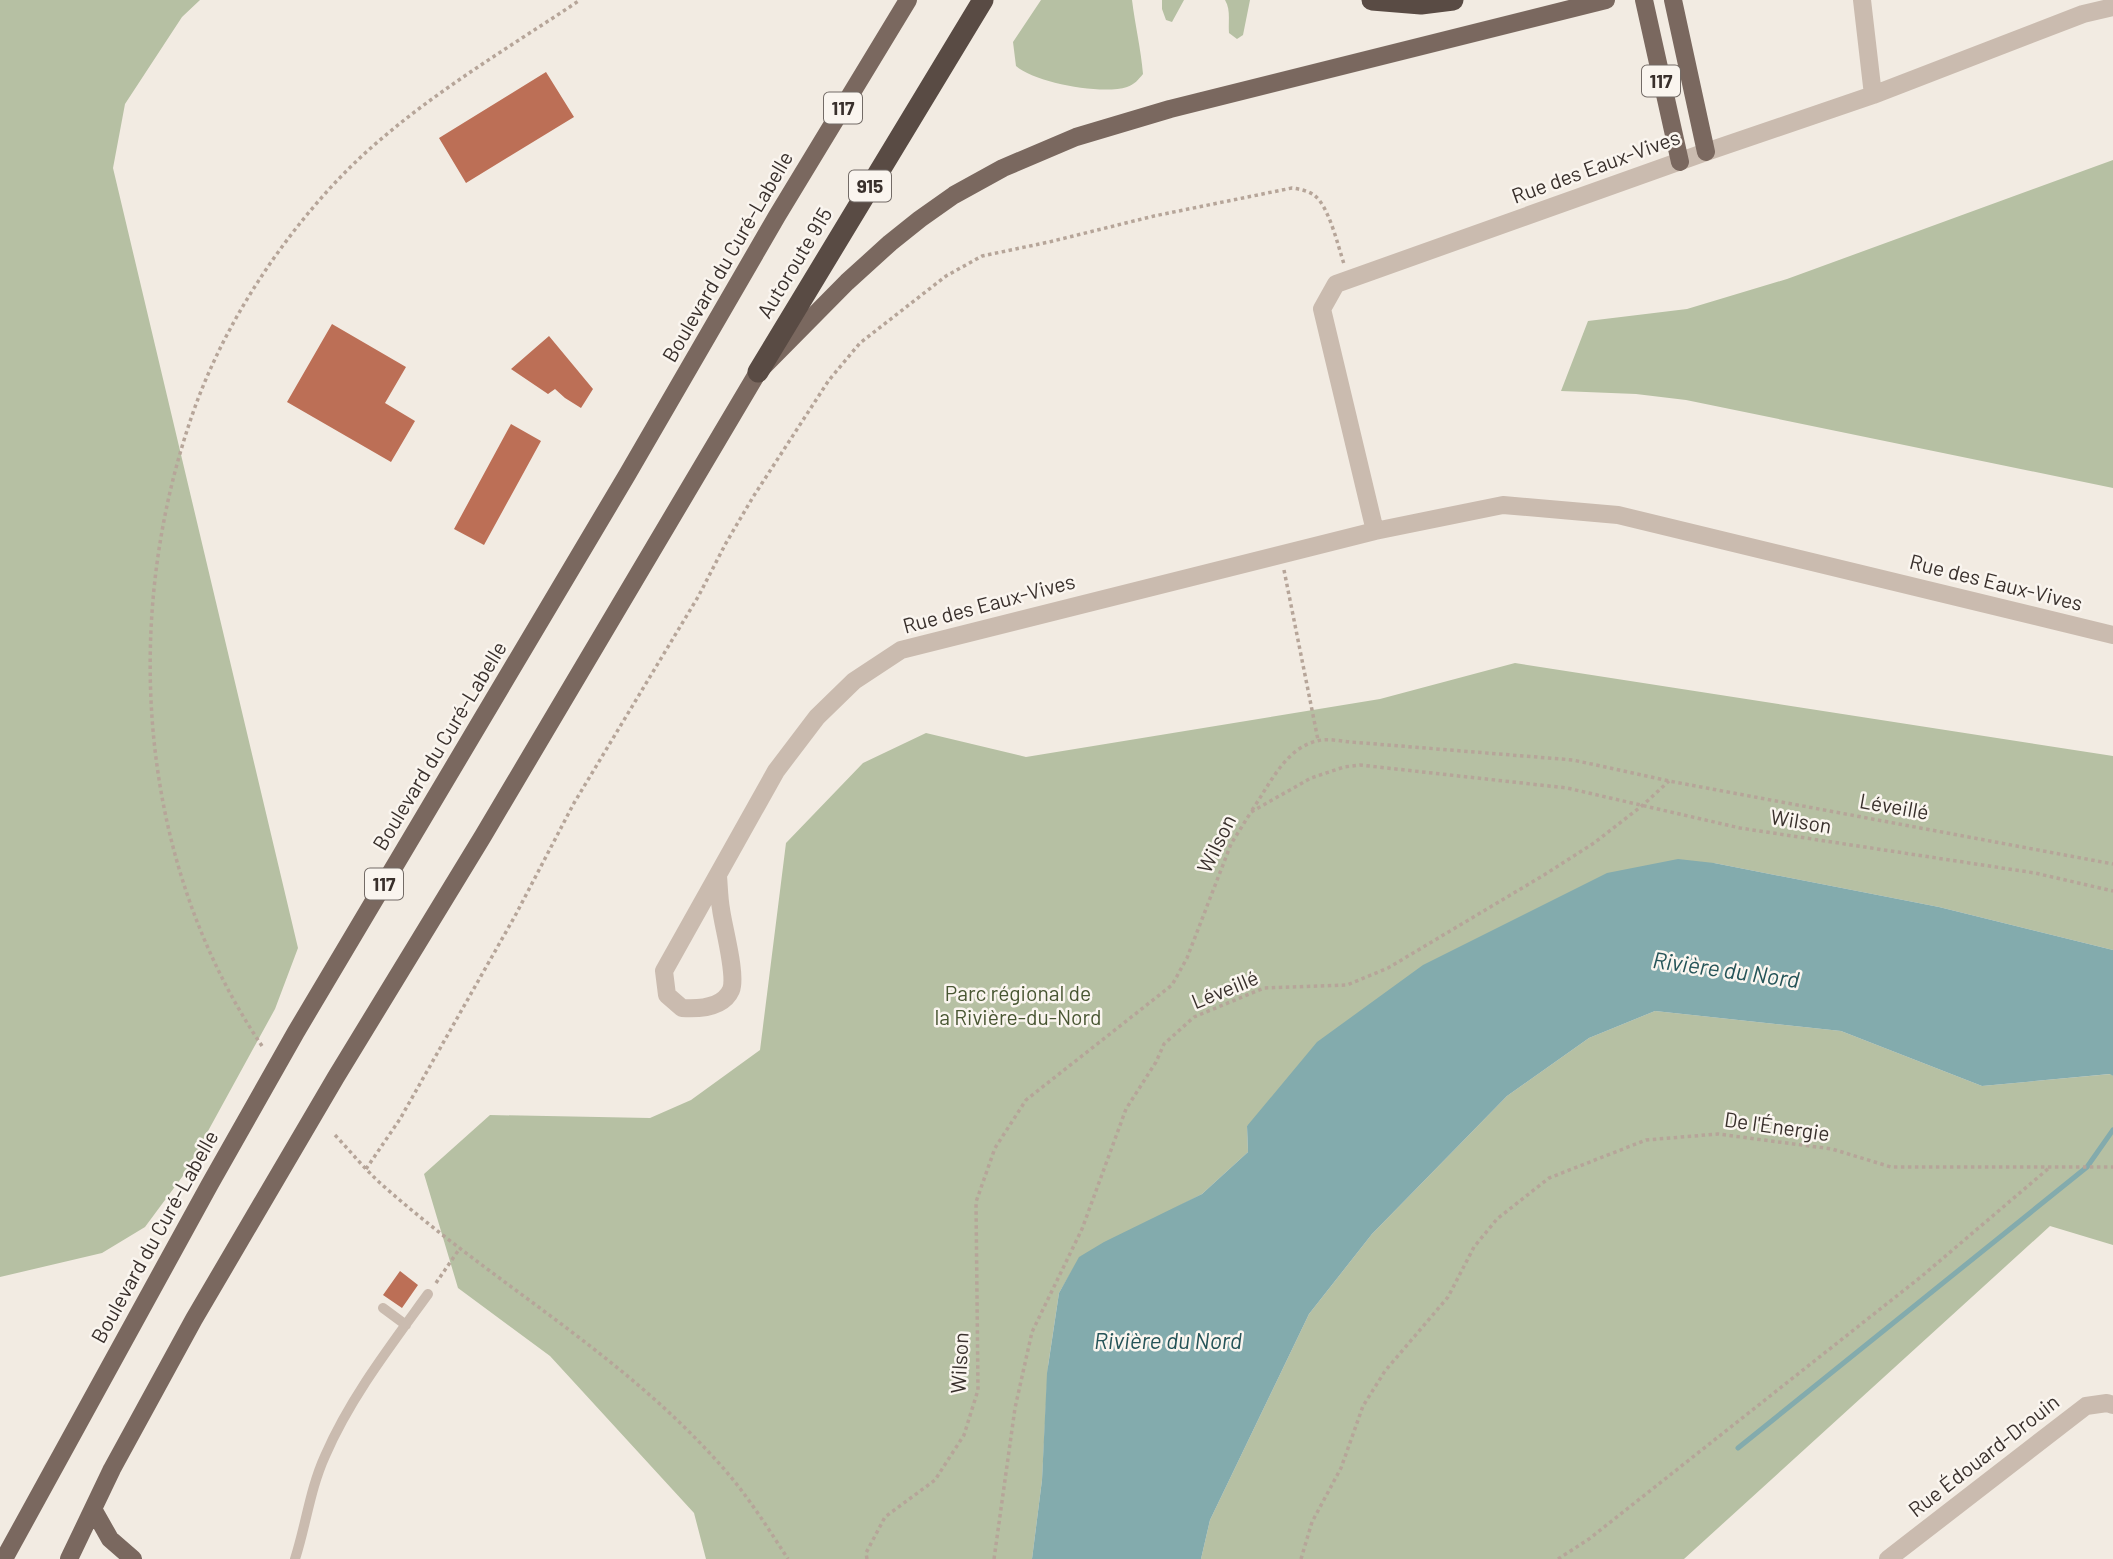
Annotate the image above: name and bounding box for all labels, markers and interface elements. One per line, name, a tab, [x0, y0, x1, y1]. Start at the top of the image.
road number: 117	[1642, 66, 1680, 96]
road number: 117	[824, 92, 862, 124]
street label: Rue des Eaux-Vives	[1508, 124, 1683, 208]
street label: Boulevard du Curé-Labelle	[656, 146, 797, 366]
road number: 915	[849, 170, 891, 202]
street label: Autoroute 915	[751, 202, 836, 322]
street label: Rue des Eaux-Vives	[1907, 548, 2085, 615]
street label: Rue des Eaux-Vives	[900, 568, 1077, 638]
street label: Boulevard du Curé-Labelle	[366, 636, 511, 854]
street label: Léveillé	[1858, 787, 1931, 824]
street label: Wilson	[1769, 803, 1834, 838]
street label: Wilson	[1191, 810, 1240, 876]
road number: 117	[365, 869, 403, 900]
water label: Rivière du Nord	[1651, 945, 1801, 993]
street label: Léveillé	[1187, 964, 1262, 1013]
park label: Parc régional de la Rivière-du-Nord	[934, 980, 1102, 1029]
street label: De l'Énergie	[1723, 1106, 1832, 1145]
street label: Boulevard du Curé-Labelle	[85, 1126, 223, 1347]
water label: Rivière du Nord	[1094, 1326, 1242, 1354]
street label: Wilson	[944, 1332, 973, 1394]
street label: Rue Édouard-Drouin	[1903, 1388, 2063, 1521]

